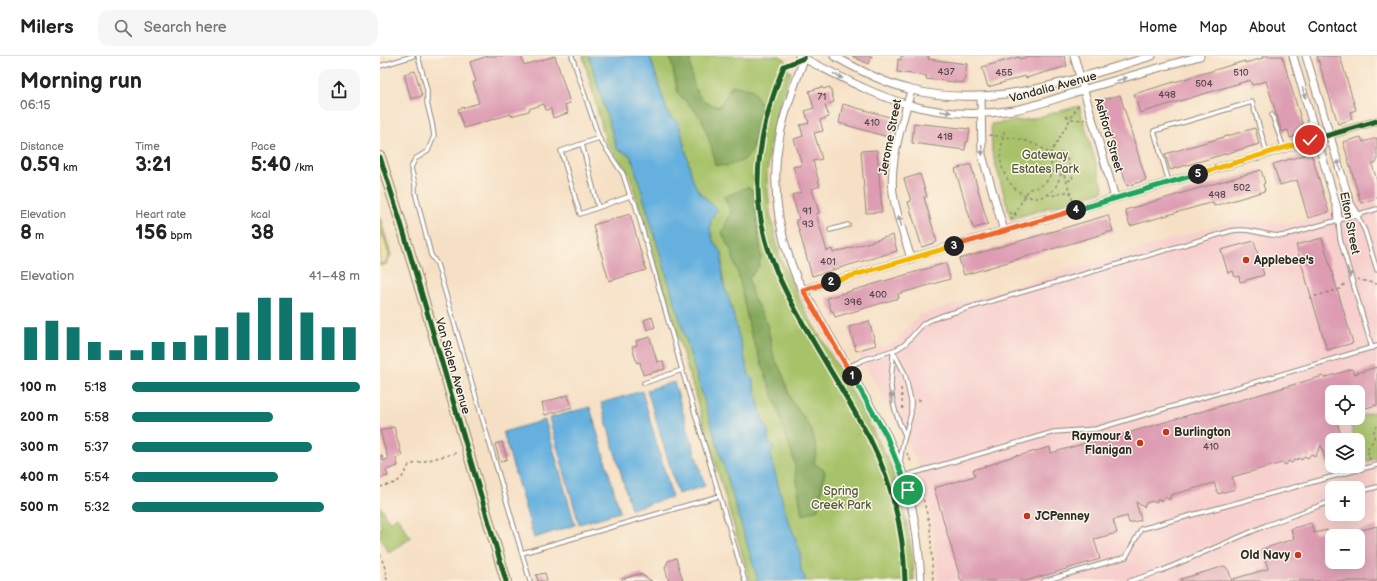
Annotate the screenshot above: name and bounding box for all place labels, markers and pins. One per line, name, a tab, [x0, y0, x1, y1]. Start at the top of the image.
pin	[1293, 123, 1327, 157]
pin: 5	[1188, 164, 1208, 184]
pin: 4	[1066, 200, 1086, 220]
pin: 3	[944, 236, 964, 256]
place label: Applebee's	[1253, 253, 1314, 268]
marker: Applebee's	[1241, 255, 1251, 265]
pin: 2	[821, 272, 841, 292]
pin: 1	[842, 366, 862, 386]
place label: Burlington	[1174, 425, 1231, 440]
marker: Burlington	[1161, 427, 1171, 437]
place label: Raymour & Flanigan	[1072, 429, 1132, 458]
marker: Raymour & Flanigan	[1135, 438, 1145, 448]
pin	[891, 473, 925, 507]
place label: JCPenney	[1035, 509, 1090, 524]
marker: JCPenney	[1022, 511, 1032, 521]
place label: Old Navy	[1241, 548, 1290, 563]
marker: Old Navy	[1293, 550, 1303, 560]

